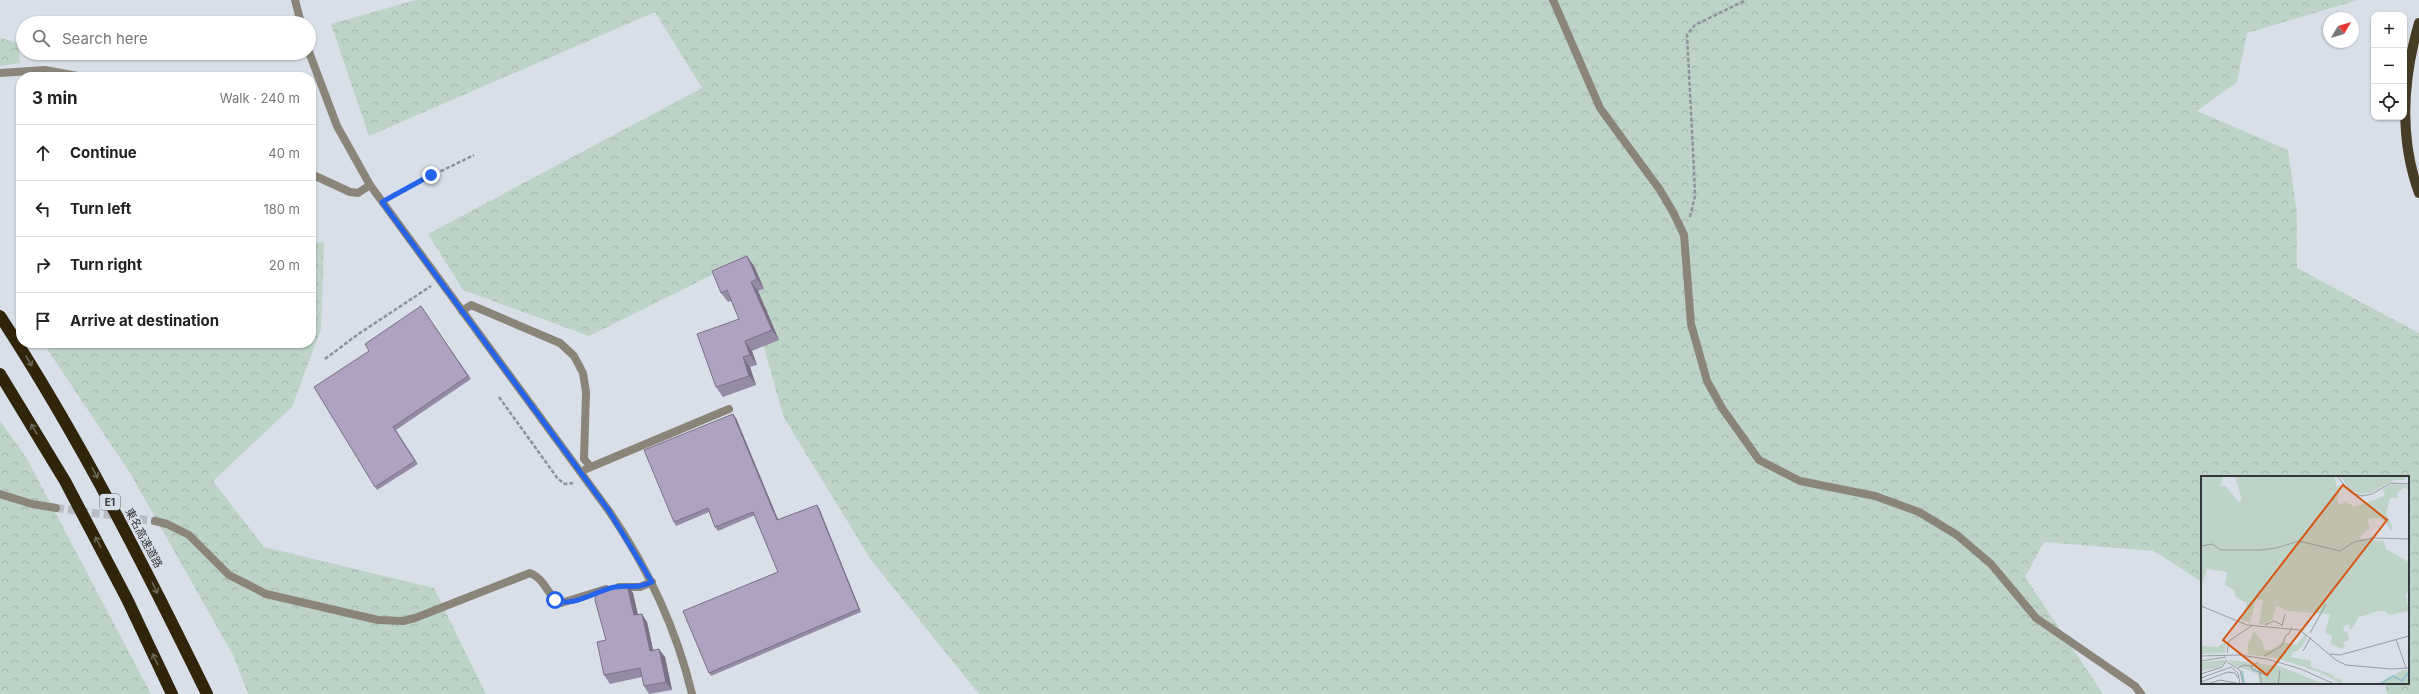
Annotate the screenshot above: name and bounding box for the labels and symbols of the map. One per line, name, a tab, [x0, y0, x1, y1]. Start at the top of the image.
north arrow	[2323, 12, 2359, 48]
route end	[422, 166, 440, 184]
one-way arrow	[25, 355, 33, 367]
one-way arrow	[29, 423, 37, 435]
one-way arrow	[92, 467, 99, 479]
inset map	[2201, 476, 2409, 684]
road number: E1	[100, 494, 120, 510]
street label: 東名高速道路	[122, 506, 166, 570]
one-way arrow	[93, 537, 101, 549]
one-way arrow	[152, 582, 159, 594]
route start	[546, 591, 564, 609]
one-way arrow	[151, 653, 158, 665]

